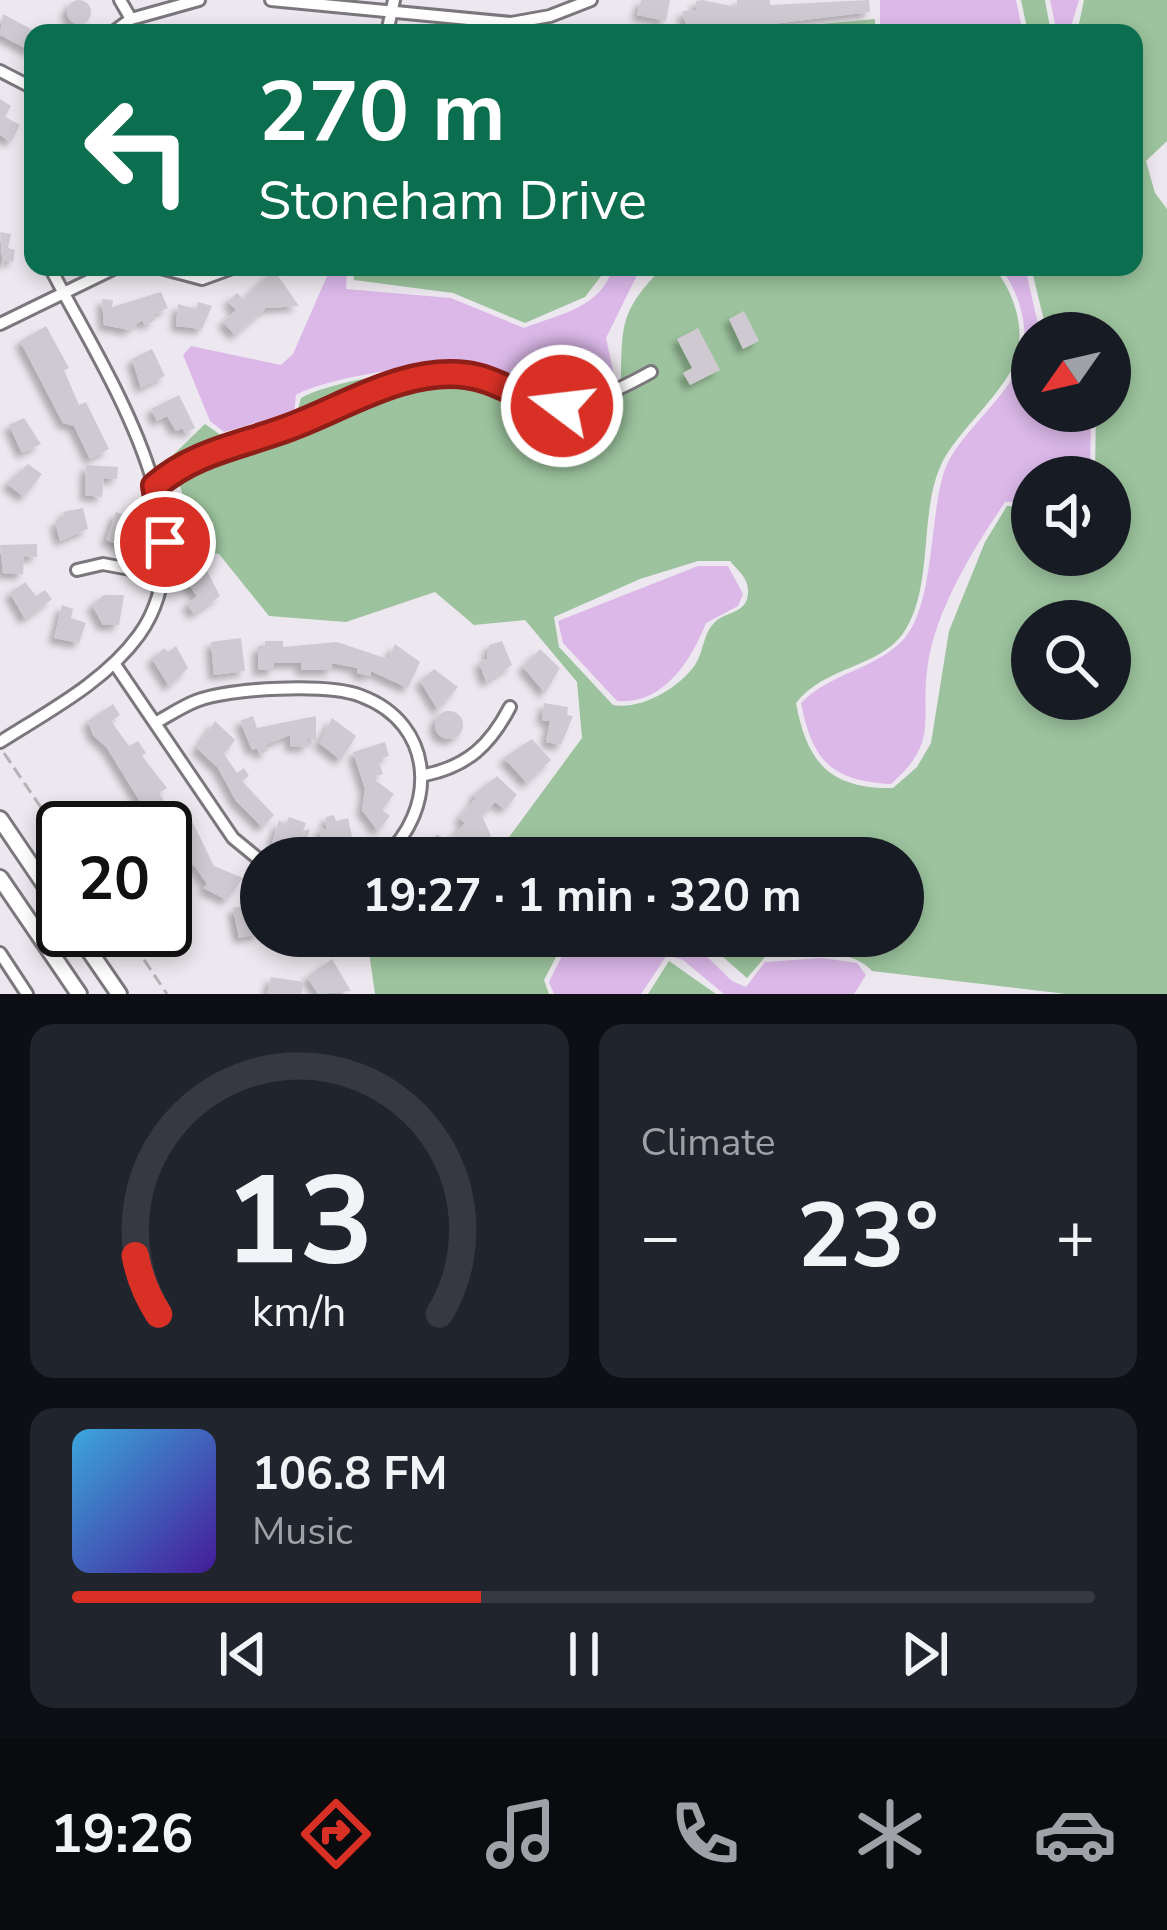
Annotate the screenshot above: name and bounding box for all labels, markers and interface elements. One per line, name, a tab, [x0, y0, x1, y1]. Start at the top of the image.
text: 270 m	[258, 55, 506, 170]
icon: left	[60, 72, 216, 228]
text: Stoneham Drive	[258, 164, 647, 238]
north arrow	[1011, 312, 1131, 432]
map controls	[1011, 312, 1131, 720]
position arrow	[499, 343, 625, 469]
button: sound	[1011, 456, 1131, 576]
pin	[114, 491, 216, 593]
icon: arrive	[132, 509, 198, 575]
button: search	[1011, 600, 1131, 720]
speed limit sign: 20	[36, 801, 192, 957]
text: 19:27 · 1 min · 320 m	[362, 866, 802, 927]
text: Climate	[641, 1116, 776, 1169]
text: 13	[224, 1137, 374, 1307]
text: 23°	[797, 1175, 939, 1298]
text: −	[641, 1192, 680, 1282]
text: +	[1055, 1192, 1095, 1282]
text: km/h	[252, 1283, 347, 1341]
text: 106.8 FM	[252, 1444, 448, 1505]
text: Music	[252, 1505, 353, 1558]
icon: previous	[210, 1621, 276, 1687]
icon: pause	[551, 1621, 617, 1687]
icon: next	[892, 1621, 958, 1687]
icon: directions	[294, 1792, 378, 1876]
icon: music	[479, 1792, 563, 1876]
icon: phone	[663, 1792, 747, 1876]
icon: climate	[848, 1792, 932, 1876]
icon: car	[1033, 1792, 1117, 1876]
text: 19:26	[50, 1797, 193, 1871]

